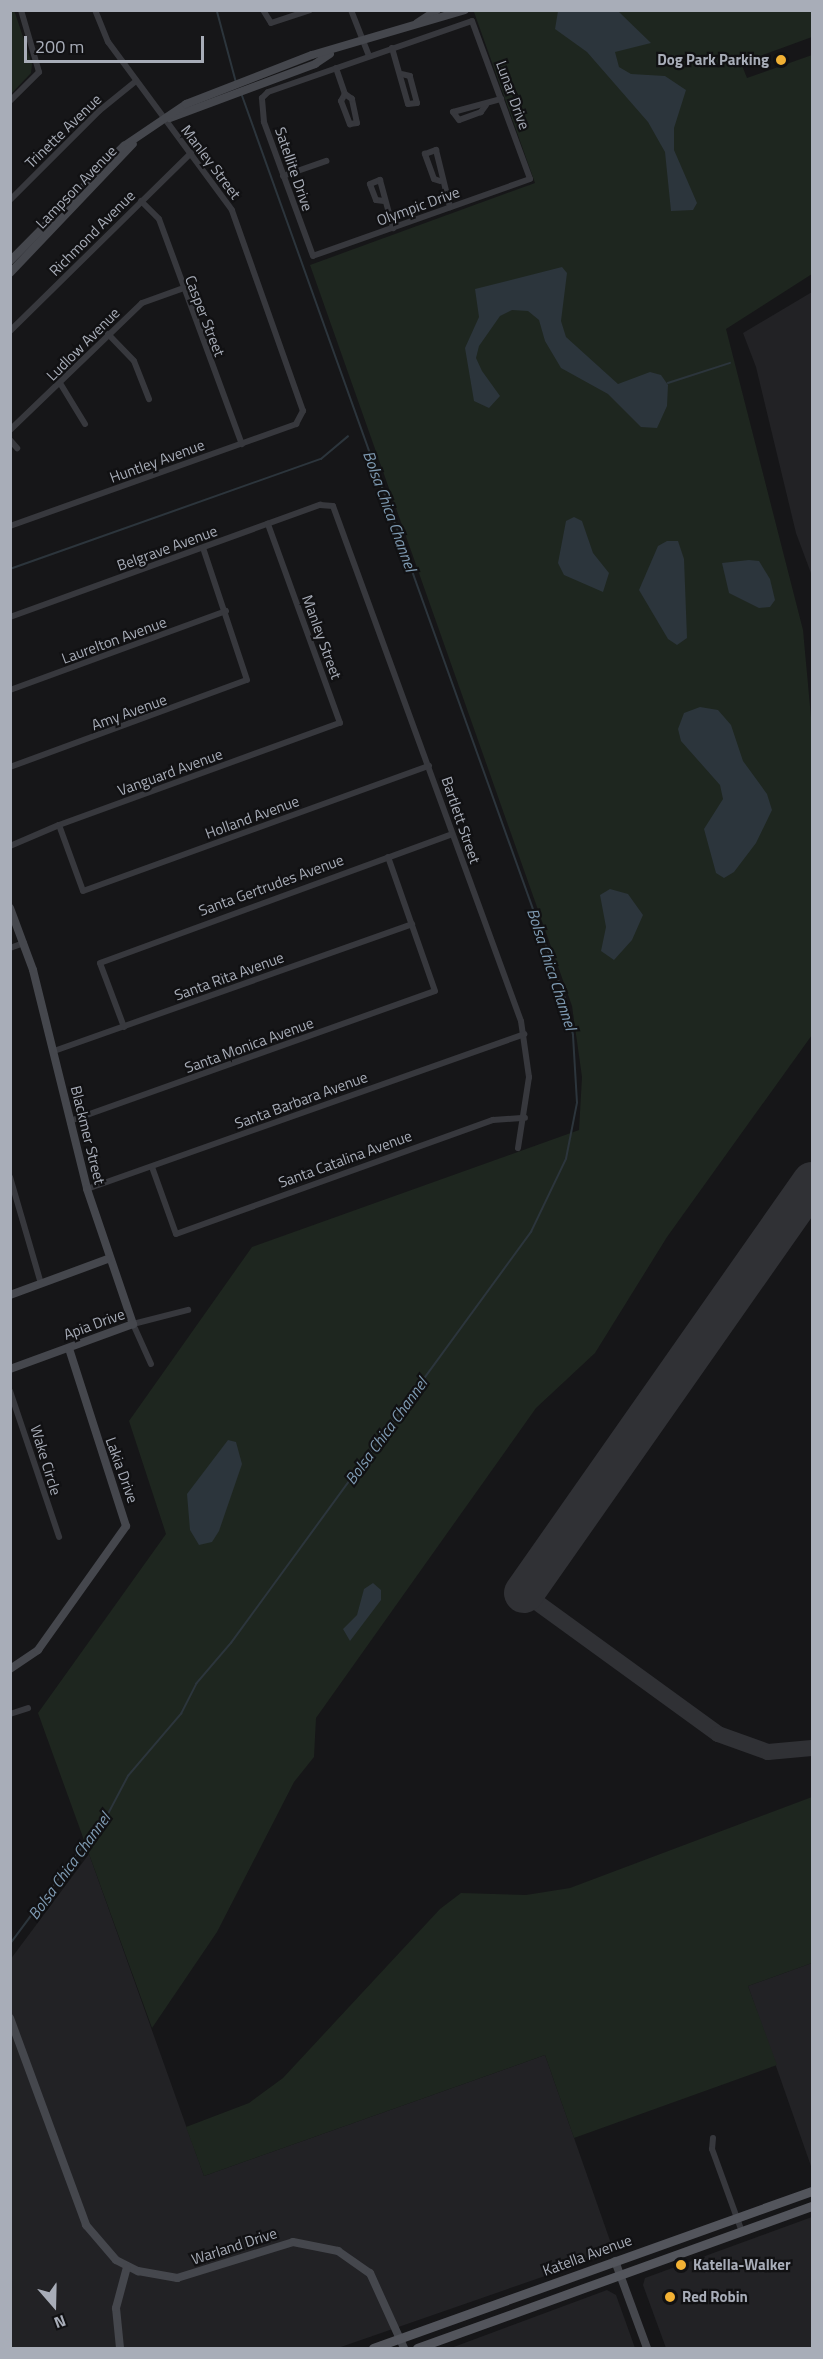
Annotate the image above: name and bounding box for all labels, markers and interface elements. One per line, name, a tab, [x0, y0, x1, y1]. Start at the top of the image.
scale bar	[27, 24, 207, 62]
text: 200 m	[35, 33, 84, 60]
place label: Dog Park Parking	[657, 51, 769, 69]
marker: Dog Park Parking	[774, 53, 788, 67]
street label: Lunar Drive	[492, 58, 534, 132]
street label: Trinette Avenue	[21, 90, 105, 172]
street label: Manley Street	[177, 121, 245, 203]
street label: Satellite Drive	[271, 125, 317, 213]
street label: Lampson Avenue	[32, 142, 120, 232]
street label: Olympic Drive	[374, 183, 462, 229]
street label: Richmond Avenue	[45, 186, 139, 280]
street label: Casper Street	[181, 273, 229, 359]
street label: Ludlow Avenue	[43, 304, 123, 384]
street label: Huntley Avenue	[107, 435, 207, 487]
water label: Bolsa Chica Channel	[359, 448, 421, 574]
street label: Belgrave Avenue	[114, 522, 220, 574]
street label: Manley Street	[298, 592, 346, 682]
street label: Laurelton Avenue	[59, 613, 169, 667]
street label: Amy Avenue	[89, 690, 169, 734]
street label: Vanguard Avenue	[115, 745, 225, 799]
street label: Bartlett Street	[438, 774, 484, 866]
street label: Holland Avenue	[203, 792, 301, 842]
street label: Santa Gertrudes Avenue	[196, 850, 346, 920]
water label: Bolsa Chica Channel	[523, 906, 581, 1032]
street label: Santa Rita Avenue	[172, 948, 286, 1004]
street label: Santa Monica Avenue	[182, 1013, 316, 1077]
street label: Santa Barbara Avenue	[232, 1068, 370, 1132]
street label: Blackmer Street	[67, 1084, 109, 1186]
street label: Santa Catalina Avenue	[276, 1126, 414, 1192]
street label: Apia Drive	[61, 1305, 127, 1343]
water label: Bolsa Chica Channel	[341, 1374, 431, 1488]
street label: Wake Circle	[27, 1423, 65, 1497]
street label: Lakia Drive	[102, 1435, 142, 1505]
water label: Bolsa Chica Channel	[24, 1809, 114, 1923]
street label: Warland Drive	[189, 2224, 279, 2268]
street label: Katella Avenue	[540, 2231, 634, 2279]
place label: Katella-Walker	[693, 2256, 791, 2274]
marker: Katella-Walker	[674, 2258, 688, 2272]
north arrow	[24, 2275, 84, 2335]
place label: Red Robin	[682, 2288, 748, 2306]
marker: Red Robin	[663, 2290, 677, 2304]
text: N	[51, 2309, 69, 2335]

